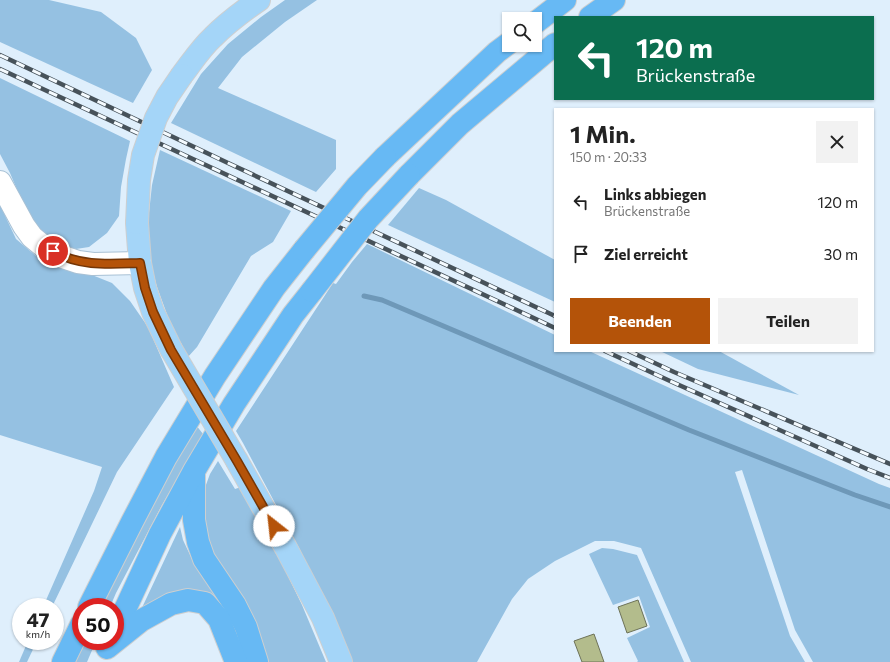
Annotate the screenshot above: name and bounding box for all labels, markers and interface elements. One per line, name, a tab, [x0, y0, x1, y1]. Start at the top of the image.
map controls	[502, 12, 542, 52]
button: search	[502, 12, 542, 52]
text: 120 m	[636, 30, 713, 64]
icon: left	[570, 32, 622, 84]
text: Brückenstraße	[636, 64, 755, 86]
text: 1 Min.	[570, 119, 636, 148]
button: close	[816, 121, 858, 163]
text: 150 m · 20:33	[570, 149, 647, 165]
text: Links abbiegen	[604, 185, 706, 203]
icon: left	[570, 191, 592, 213]
text: 120 m	[818, 193, 858, 211]
text: Brückenstraße	[604, 203, 690, 219]
pin	[36, 234, 70, 268]
icon: arrive	[42, 240, 64, 262]
icon: arrive	[570, 243, 592, 265]
text: Ziel erreicht	[604, 245, 688, 263]
text: 30 m	[824, 245, 858, 263]
button: Beenden	[570, 298, 710, 344]
button: Teilen	[718, 298, 858, 344]
position arrow	[253, 505, 295, 547]
speed limit sign: 50	[72, 598, 124, 650]
text: 47	[27, 607, 49, 631]
text: km/h	[26, 628, 50, 640]

